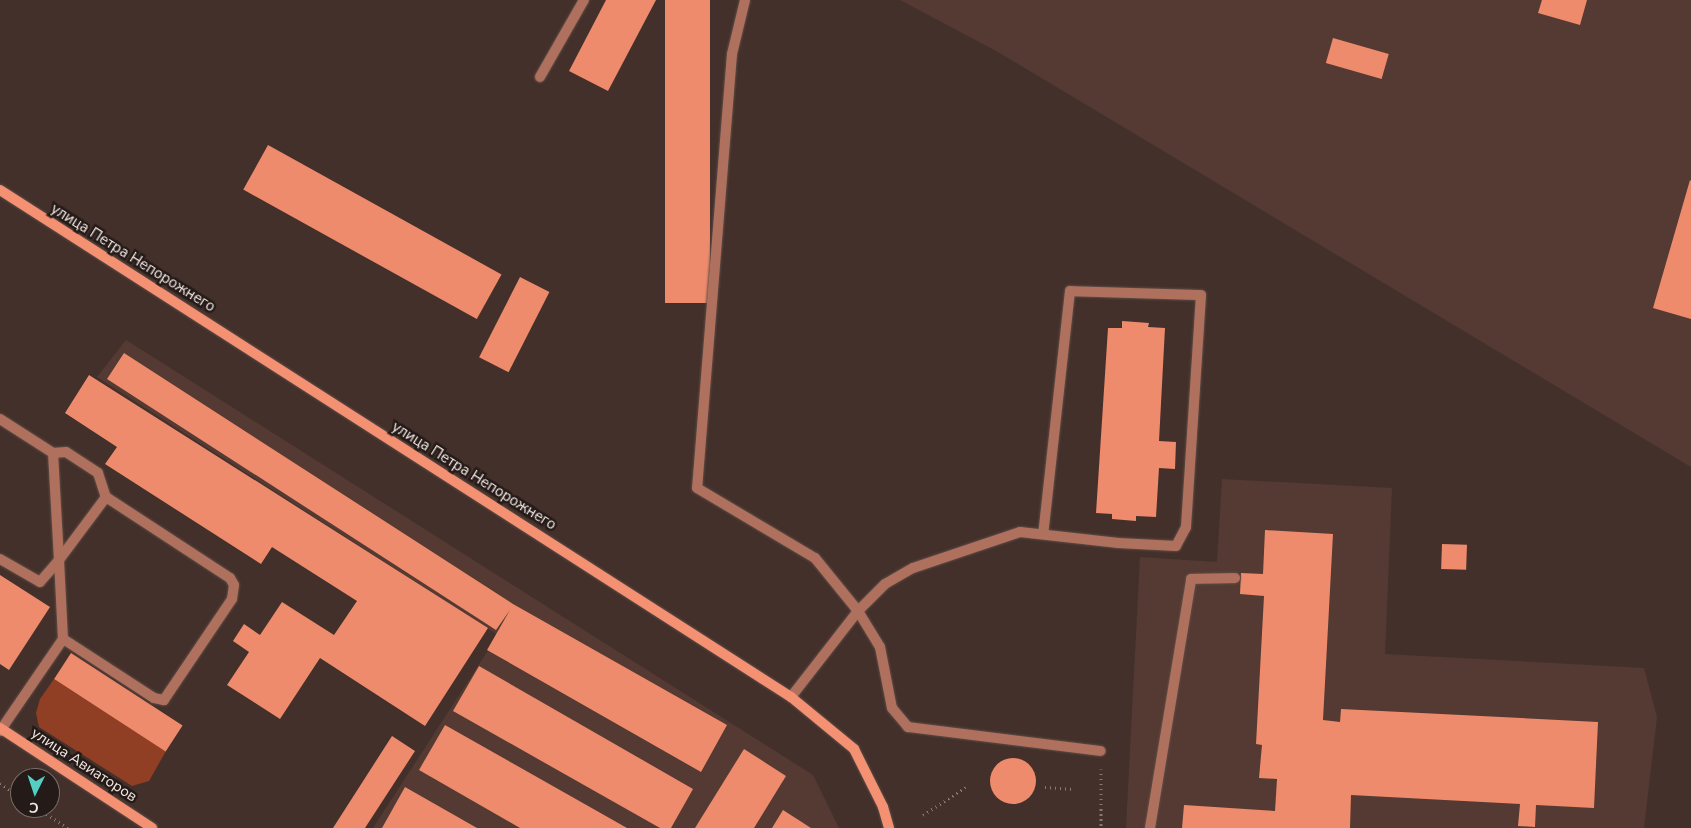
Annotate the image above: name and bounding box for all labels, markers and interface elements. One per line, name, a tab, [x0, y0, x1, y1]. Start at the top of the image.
street label: улица Петра Непорожнего	[47, 200, 219, 316]
street label: улица Петра Непорожнего	[388, 418, 560, 534]
street label: улица Авиаторов	[28, 724, 140, 806]
north arrow	[10, 768, 60, 818]
text: С	[29, 798, 39, 817]

